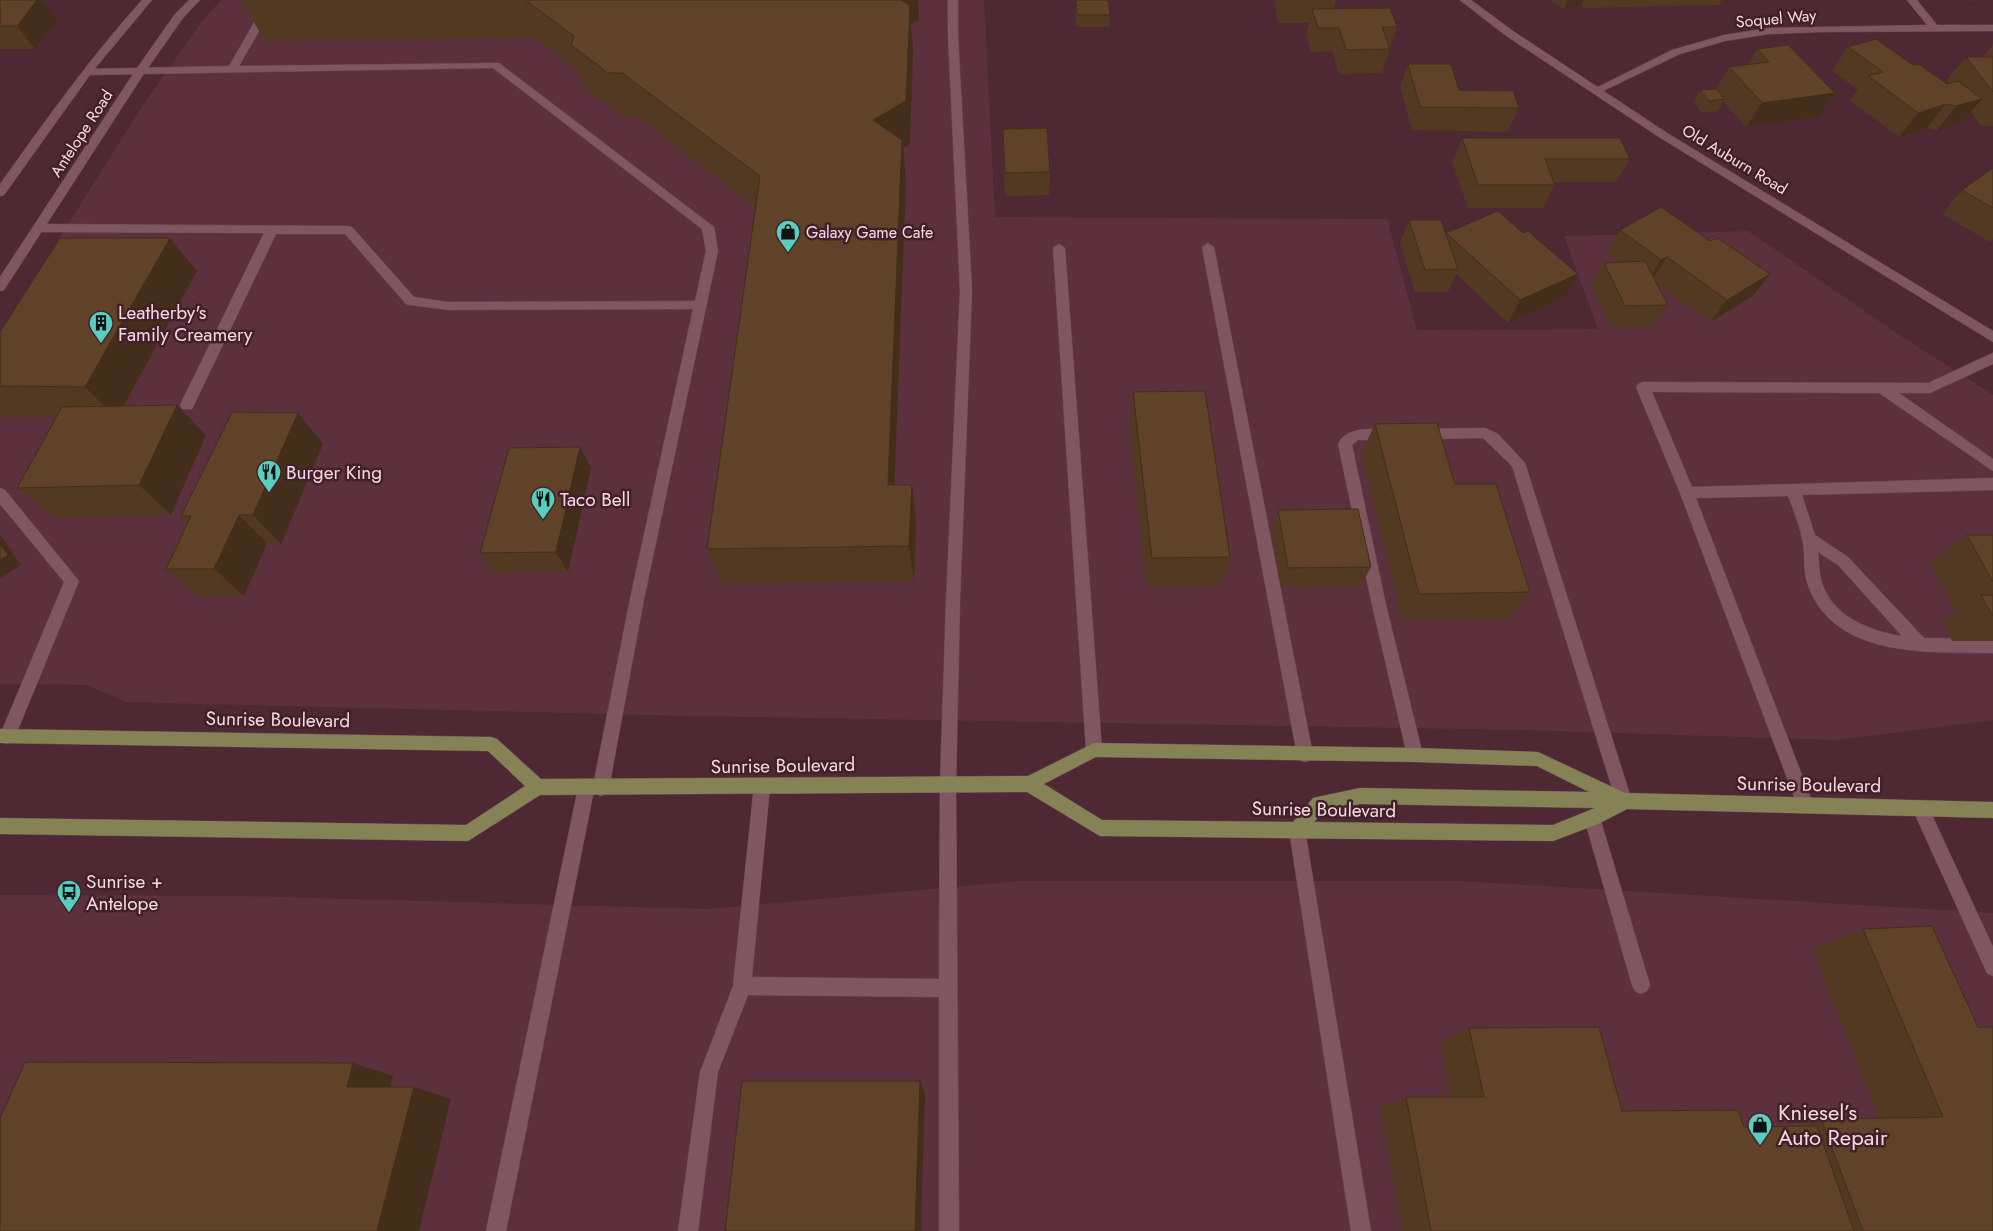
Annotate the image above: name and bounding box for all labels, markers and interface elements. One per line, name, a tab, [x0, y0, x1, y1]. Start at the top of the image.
street label: Soquel Way	[1735, 3, 1818, 33]
street label: Antelope Road	[45, 85, 118, 182]
street label: Old Auburn Road	[1678, 119, 1792, 200]
shop icon: Galaxy Game Cafe	[775, 219, 801, 253]
place label: Galaxy Game Cafe	[806, 221, 933, 244]
place label: Leatherby's Family Creamery	[118, 299, 253, 348]
building icon: Leatherby's Family Creamery	[88, 310, 114, 344]
restaurant icon: Burger King	[256, 459, 282, 493]
place label: Burger King	[286, 459, 382, 486]
restaurant icon: Taco Bell	[530, 486, 556, 520]
place label: Taco Bell	[560, 486, 630, 513]
street label: Sunrise Boulevard	[205, 705, 351, 734]
street label: Sunrise Boulevard	[710, 751, 856, 780]
street label: Sunrise Boulevard	[1736, 770, 1882, 799]
street label: Sunrise Boulevard	[1251, 795, 1397, 824]
place label: Sunrise + Antelope	[86, 868, 163, 917]
bus stop icon: Sunrise + Antelope	[56, 879, 82, 913]
place label: Kniesel’s Auto Repair	[1778, 1096, 1888, 1153]
shop icon: Kniesel’s Auto Repair	[1747, 1112, 1773, 1146]

